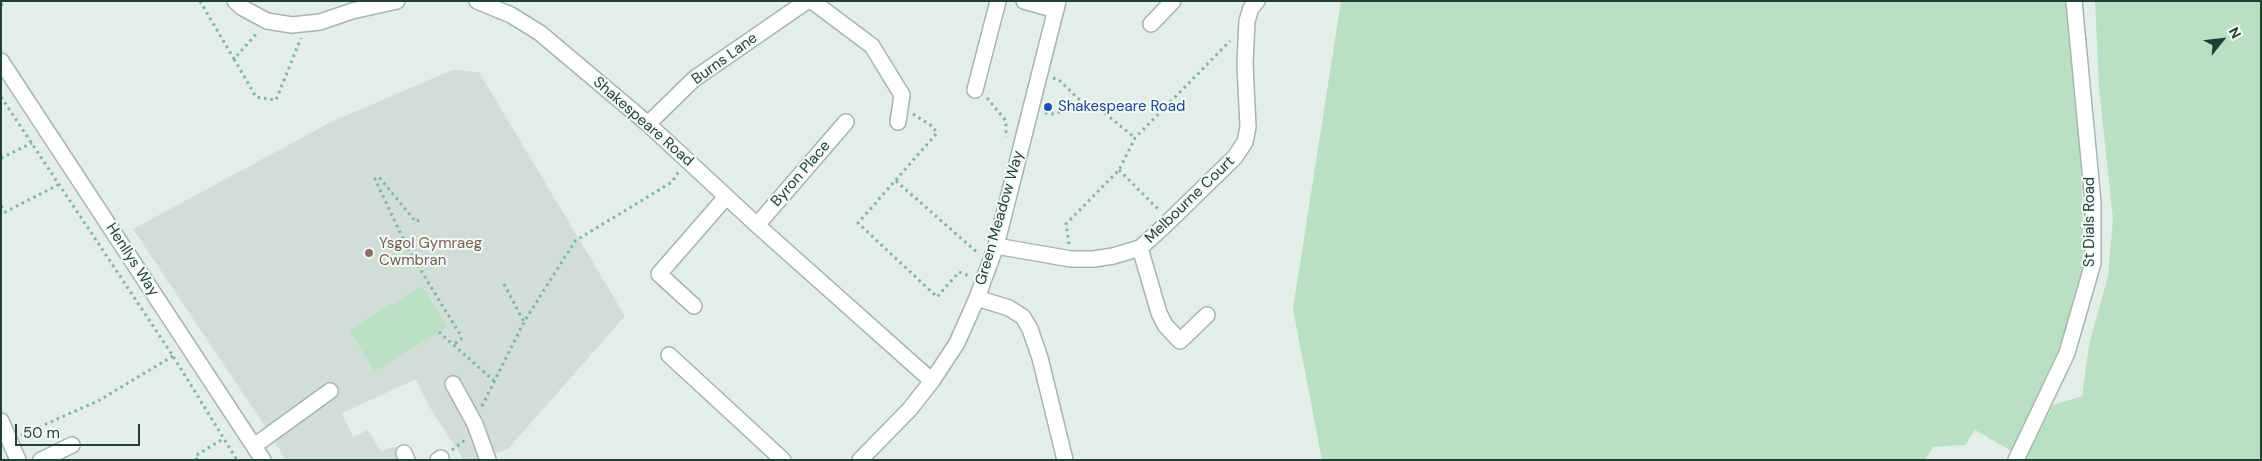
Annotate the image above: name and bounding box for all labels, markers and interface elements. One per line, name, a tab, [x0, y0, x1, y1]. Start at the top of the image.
north arrow	[2197, 15, 2247, 65]
text: N	[2225, 24, 2245, 42]
street label: Burns Lane	[689, 29, 761, 89]
street label: Shakespeare Road	[589, 73, 697, 171]
place label: Shakespeare Road	[1058, 98, 1185, 116]
marker: Shakespeare Road	[1042, 101, 1054, 113]
street label: Byron Place	[767, 137, 835, 211]
street label: Green Meadow Way	[972, 149, 1028, 287]
street label: Melbourne Court	[1141, 153, 1239, 247]
street label: St Dials Road	[2081, 177, 2099, 267]
street label: Henllys Way	[102, 220, 162, 300]
place label: Ysgol Gymraeg Cwmbran	[379, 235, 482, 270]
marker: Ysgol Gymraeg Cwmbran	[363, 247, 375, 259]
scale bar	[18, 414, 142, 446]
text: 50 m	[23, 423, 60, 443]

